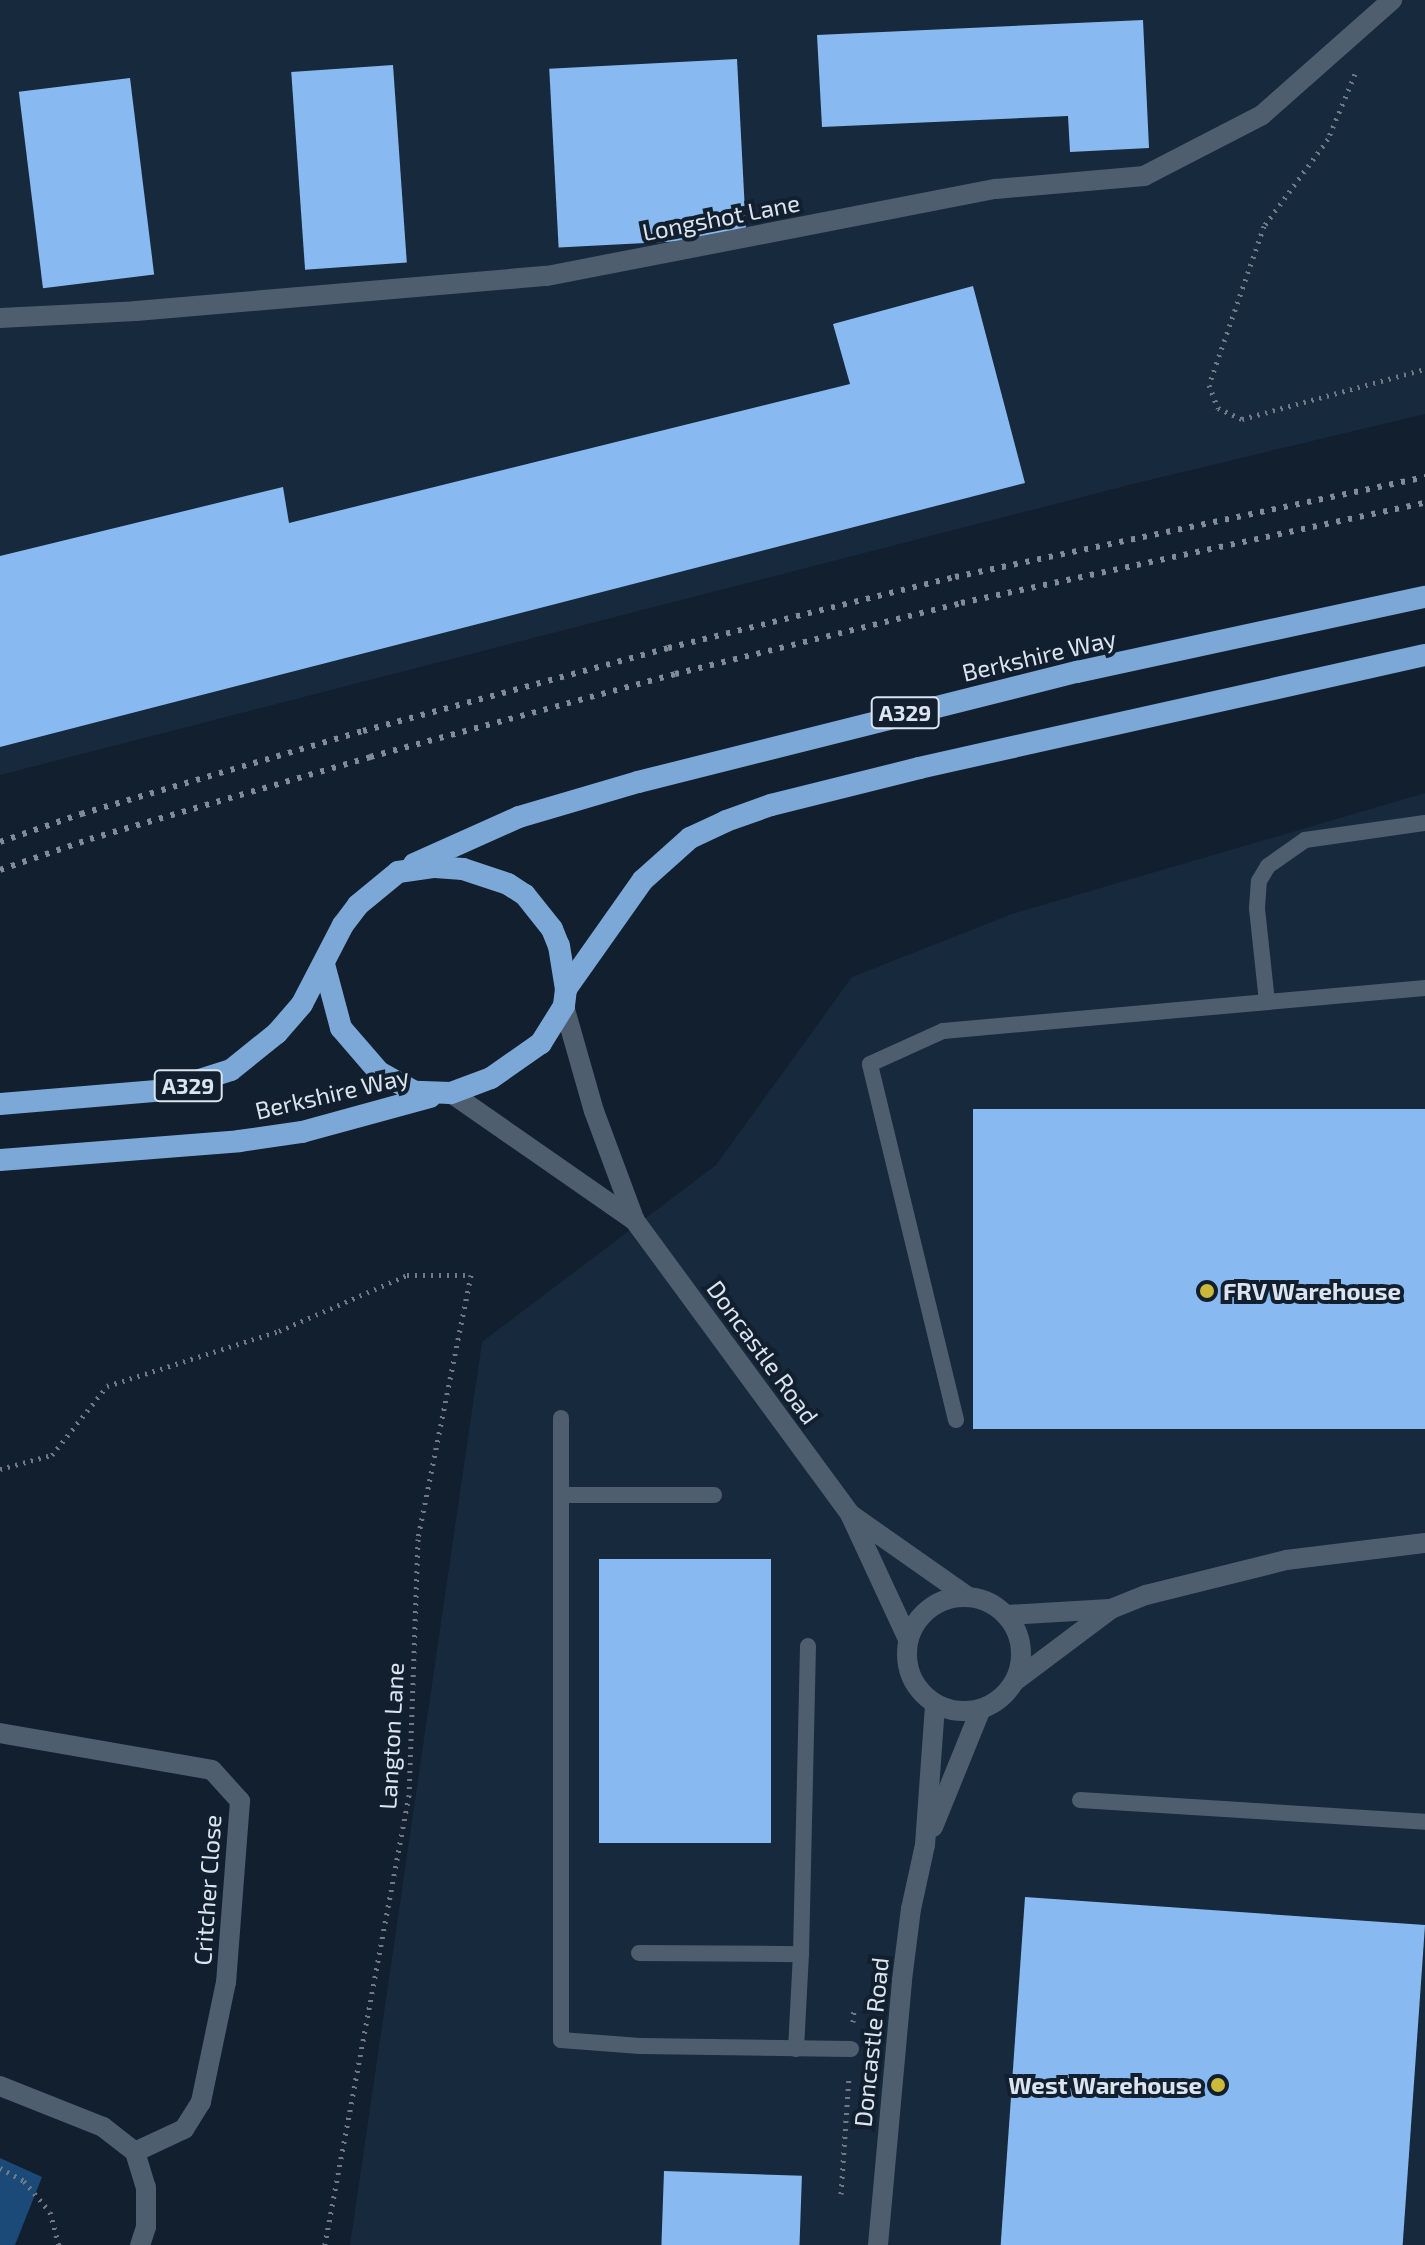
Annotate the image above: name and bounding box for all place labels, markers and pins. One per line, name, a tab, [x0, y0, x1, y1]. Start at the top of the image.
place label: FRV Warehouse	[1223, 1277, 1402, 1305]
marker: FRV Warehouse	[1198, 1282, 1216, 1300]
place label: West Warehouse	[1008, 2071, 1202, 2099]
marker: West Warehouse	[1209, 2076, 1227, 2094]

